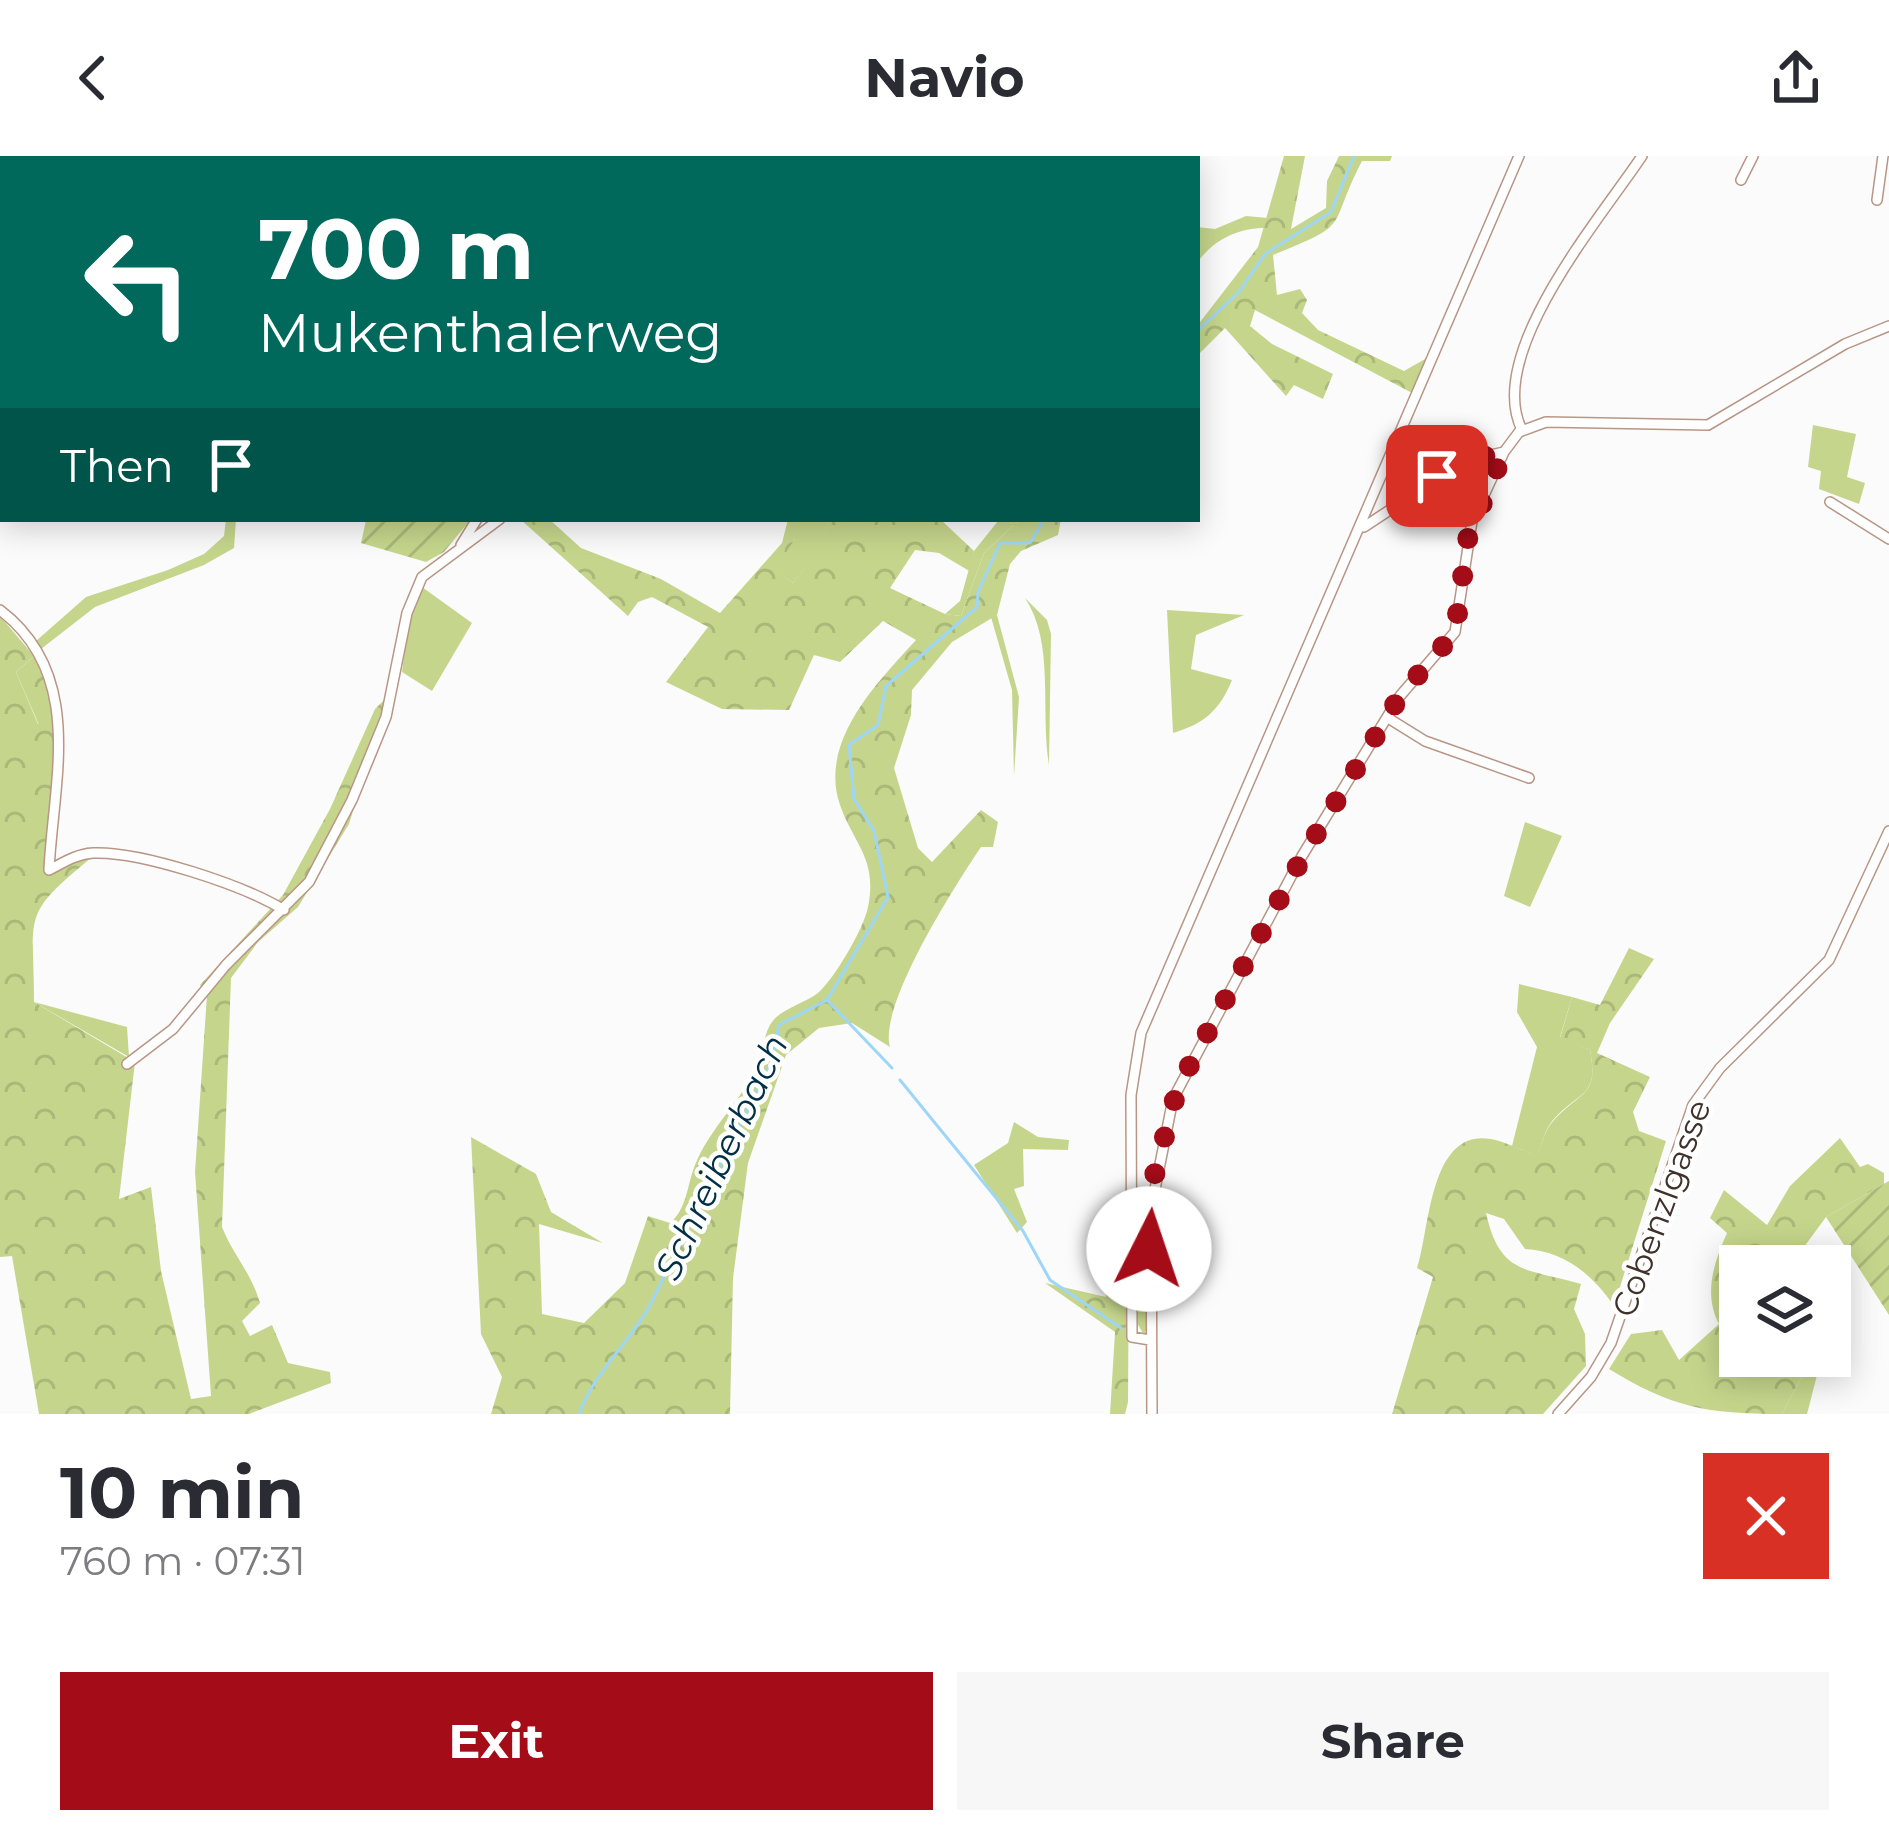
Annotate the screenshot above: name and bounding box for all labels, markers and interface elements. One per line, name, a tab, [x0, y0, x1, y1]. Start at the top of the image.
icon: back	[60, 45, 126, 111]
text: Navio	[864, 45, 1025, 111]
icon: share	[1763, 45, 1829, 111]
text: 700 m	[258, 198, 534, 300]
icon: left	[60, 204, 216, 360]
text: Mukenthalerweg	[258, 300, 722, 366]
pin	[1386, 425, 1488, 527]
icon: arrive	[198, 432, 264, 498]
text: Then	[60, 438, 174, 493]
icon: arrive	[1404, 443, 1470, 509]
water label: Schreiberbach	[645, 1027, 797, 1287]
street label: Cobenzlgasse	[1603, 1094, 1719, 1322]
position arrow	[1086, 1186, 1212, 1312]
map controls	[1719, 1245, 1851, 1377]
button: layers	[1719, 1245, 1851, 1377]
text: 10 min	[60, 1448, 304, 1536]
button: close	[1703, 1453, 1829, 1579]
text: 760 m · 07:31	[60, 1537, 306, 1585]
button: Exit	[60, 1672, 933, 1810]
button: Share	[957, 1672, 1829, 1810]

